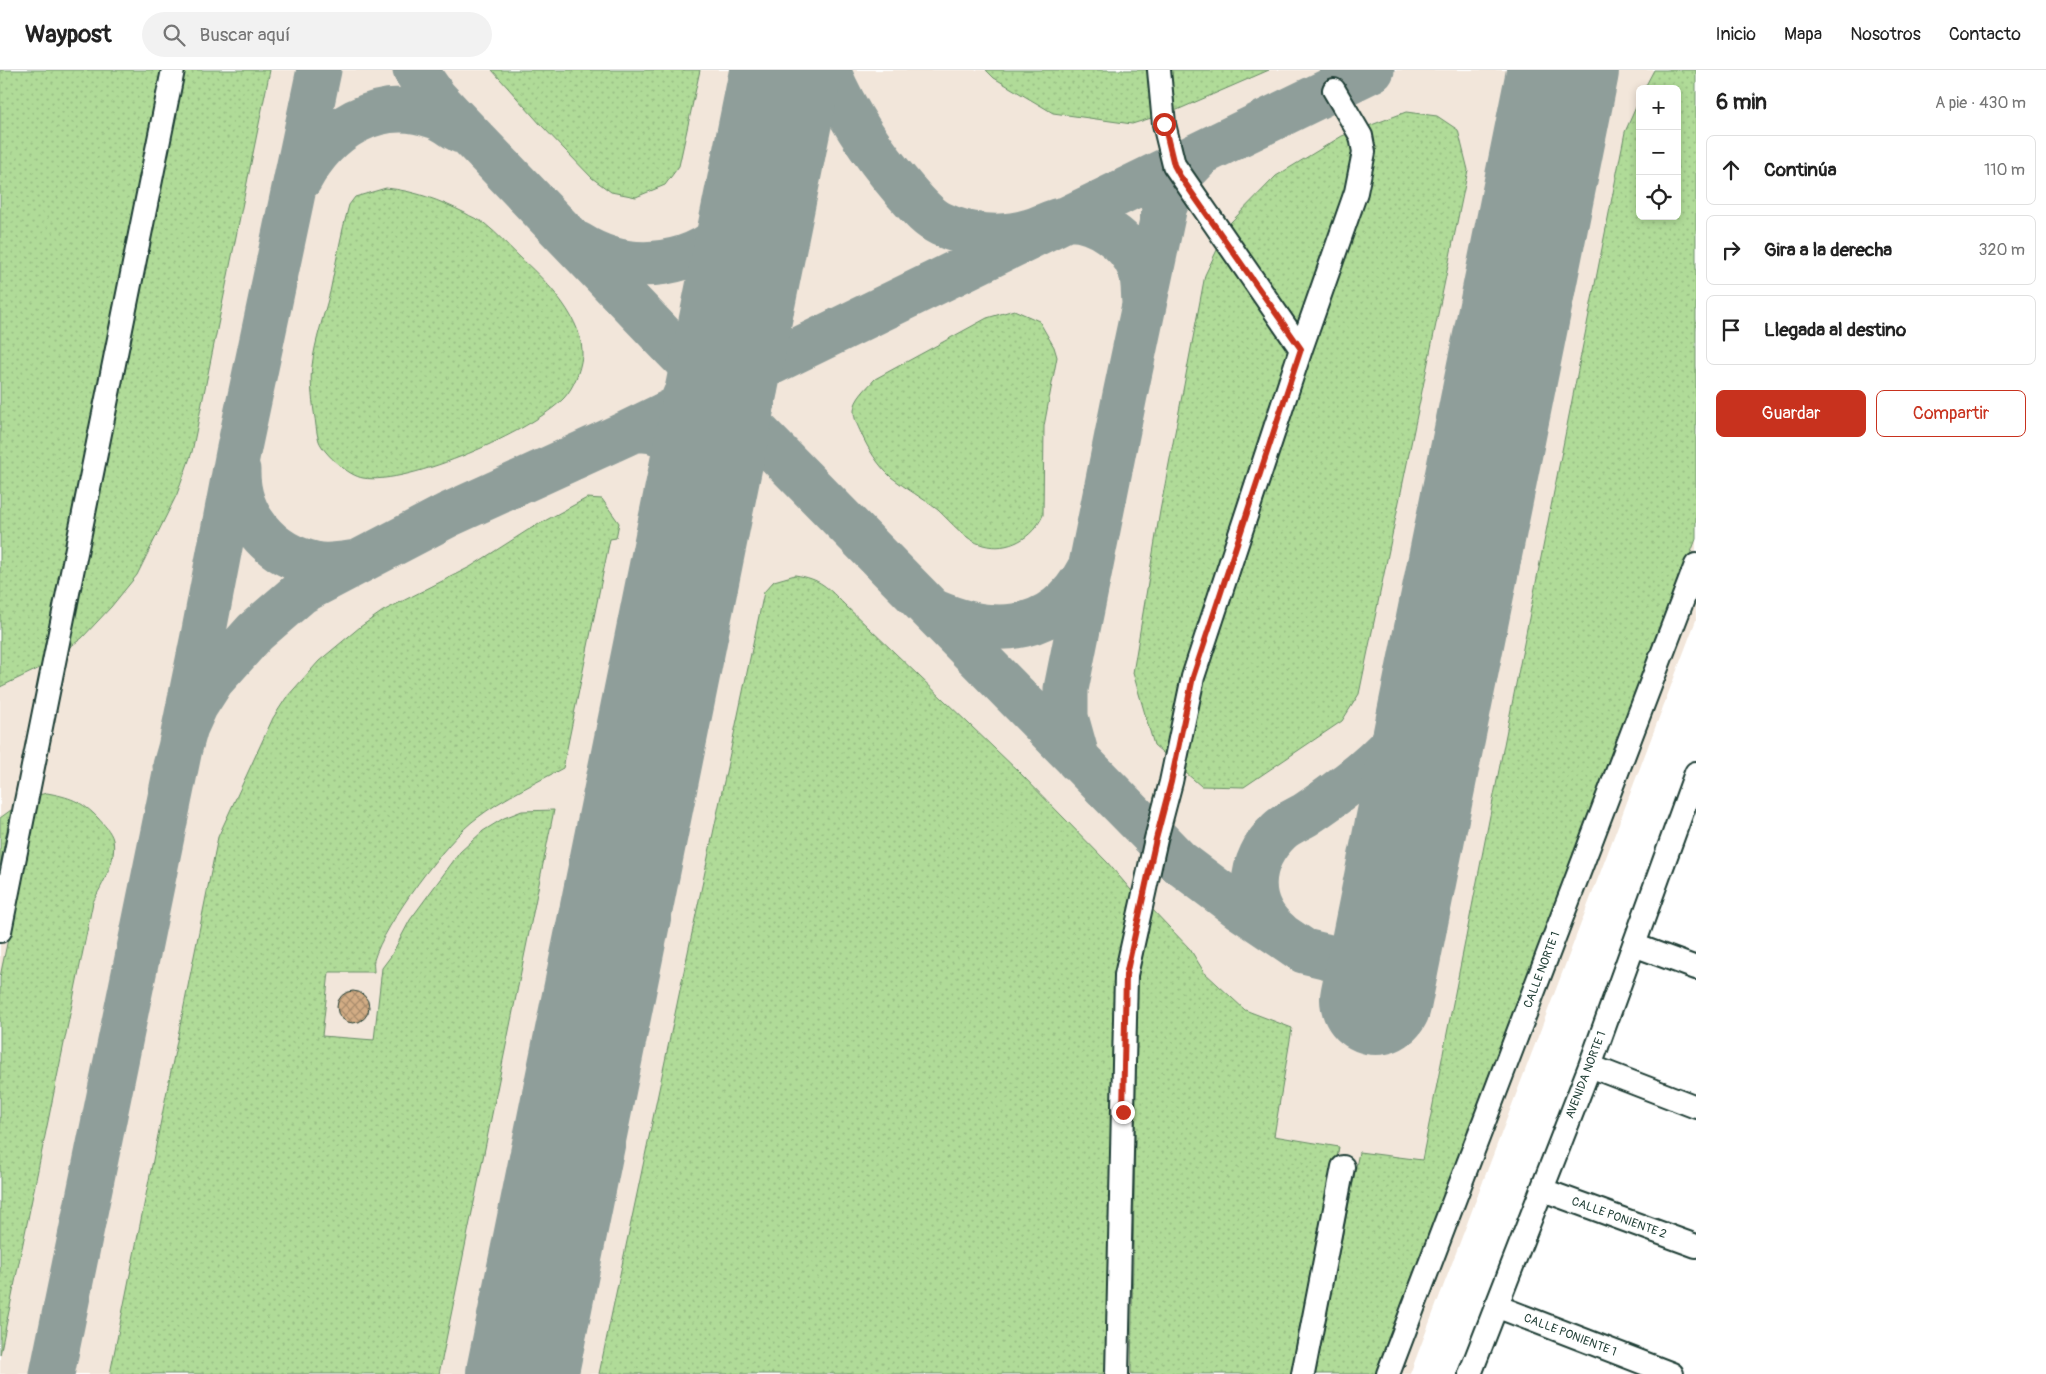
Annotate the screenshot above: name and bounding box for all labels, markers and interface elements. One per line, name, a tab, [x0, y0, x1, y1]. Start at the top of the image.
search box	[142, 12, 492, 57]
text: Waypost	[25, 20, 112, 49]
icon: search	[160, 21, 188, 49]
text: Buscar aquí	[200, 23, 290, 47]
text: Inicio	[1715, 23, 1756, 46]
text: Mapa	[1784, 23, 1822, 46]
text: Nosotros	[1850, 23, 1921, 46]
text: Contacto	[1949, 23, 2021, 46]
map controls	[1636, 85, 1681, 220]
button: +	[1636, 85, 1681, 130]
text: 6 min	[1716, 89, 1767, 116]
text: A pie · 430 m	[1935, 93, 2026, 113]
route start	[1153, 113, 1176, 136]
button: −	[1636, 130, 1681, 175]
icon: ahead	[1717, 156, 1745, 184]
text: Continúa	[1764, 158, 1837, 182]
text: 110 m	[1984, 160, 2025, 180]
button: locate	[1636, 175, 1681, 220]
icon: right	[1717, 236, 1745, 264]
text: Gira a la derecha	[1764, 238, 1892, 262]
text: 320 m	[1979, 240, 2025, 260]
icon: arrive	[1717, 316, 1745, 344]
text: Llegada al destino	[1764, 318, 1906, 342]
button: Guardar	[1716, 390, 1866, 437]
button: Compartir	[1876, 390, 2026, 437]
street label: CALLE NORTE 1	[1521, 930, 1563, 1010]
street label: AVENIDA NORTE 1	[1562, 1029, 1610, 1121]
route end	[1112, 1101, 1135, 1124]
street label: CALLE PONIENTE 2	[1569, 1194, 1669, 1242]
street label: CALLE PONIENTE 1	[1522, 1310, 1618, 1360]

